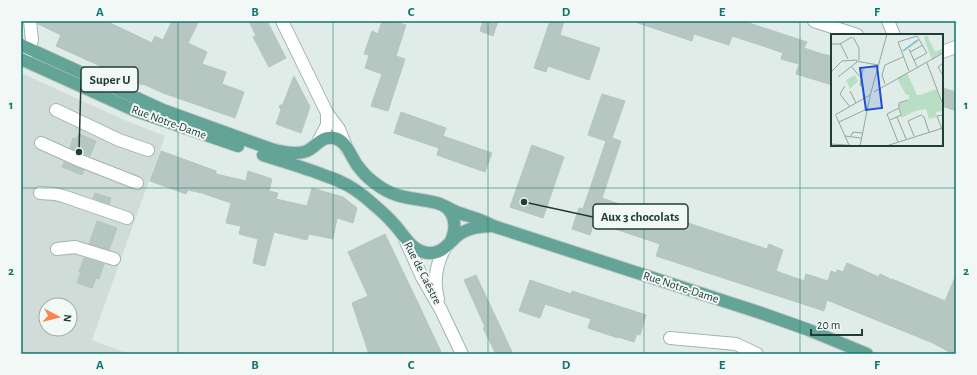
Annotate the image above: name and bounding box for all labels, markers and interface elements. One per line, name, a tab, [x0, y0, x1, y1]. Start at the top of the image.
text: A	[96, 6, 104, 19]
text: B	[251, 6, 259, 19]
text: C	[408, 6, 415, 19]
text: D	[562, 6, 571, 19]
text: E	[719, 6, 726, 19]
text: F	[874, 6, 881, 19]
inset map	[831, 34, 943, 146]
callout: Super U	[81, 67, 138, 92]
text: Super U	[90, 74, 130, 87]
text: 1	[9, 99, 13, 112]
text: 1	[964, 99, 968, 112]
street label: Rue Notre-Dame	[130, 103, 208, 141]
callout: Aux 3 chocolats	[593, 204, 688, 229]
text: Aux 3 chocolats	[601, 211, 679, 224]
street label: Rue de Caëstre	[402, 240, 444, 306]
text: 2	[8, 265, 14, 278]
text: 2	[963, 265, 969, 278]
street label: Rue Notre-Dame	[642, 269, 720, 305]
north arrow	[38, 297, 78, 337]
scale bar	[811, 311, 862, 337]
text: N	[62, 314, 73, 323]
text: 20 m	[817, 319, 840, 331]
text: A	[96, 359, 104, 372]
text: B	[251, 359, 259, 372]
text: C	[408, 359, 415, 372]
text: D	[562, 359, 571, 372]
text: E	[719, 359, 726, 372]
text: F	[874, 359, 881, 372]

